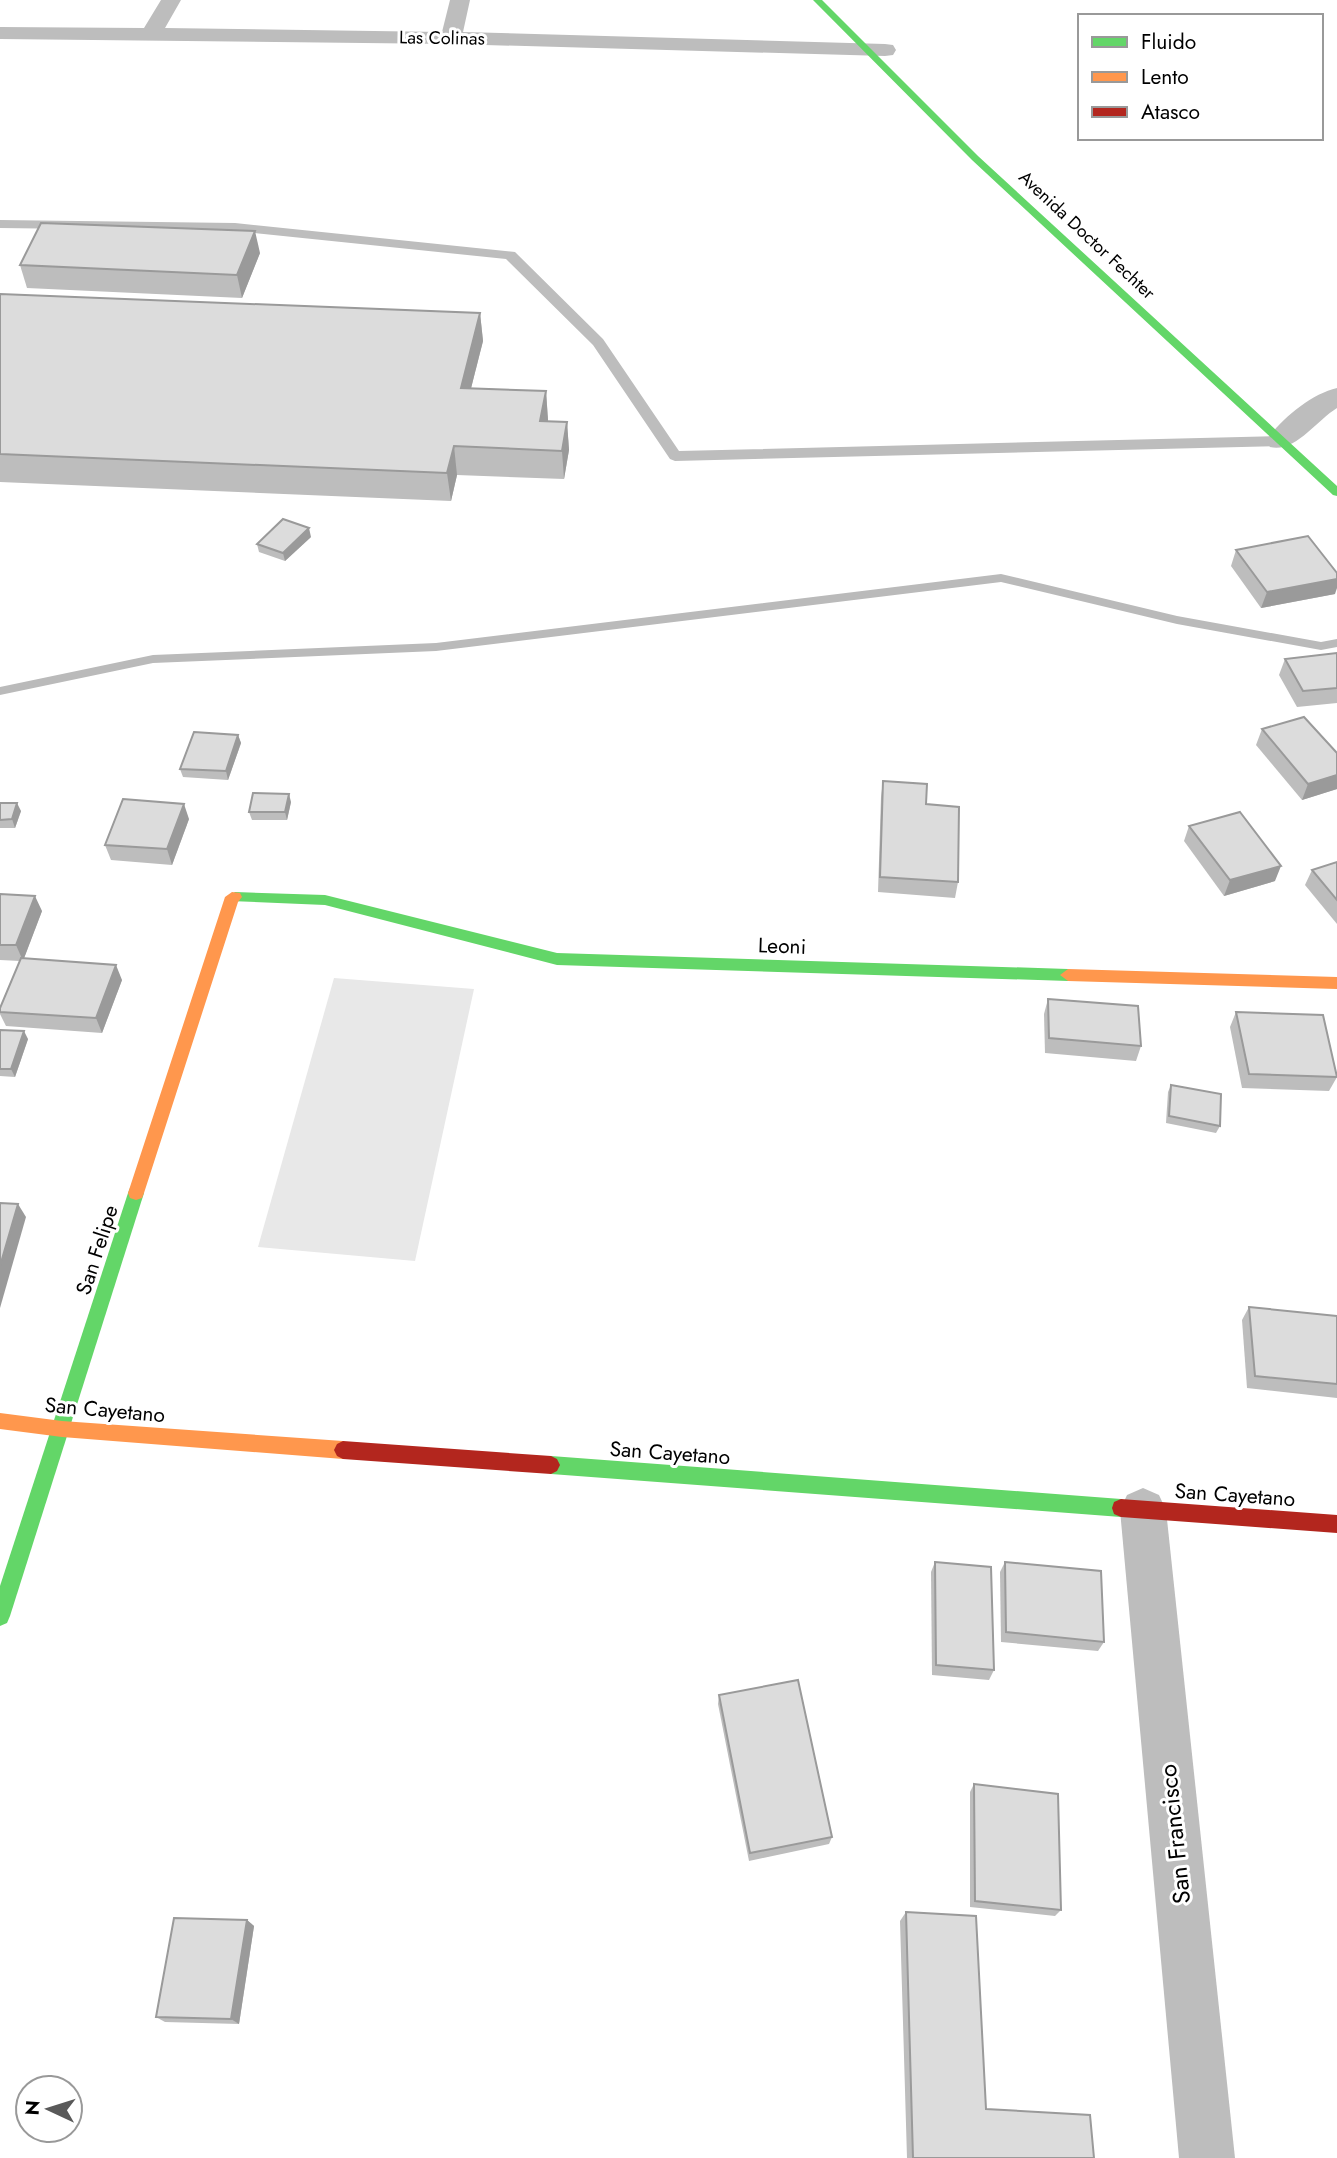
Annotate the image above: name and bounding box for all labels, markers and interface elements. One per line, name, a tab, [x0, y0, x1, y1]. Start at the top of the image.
legend	[1078, 14, 1323, 140]
street label: Las Colinas	[399, 24, 485, 52]
text: Fluido	[1141, 27, 1196, 57]
text: Lento	[1141, 62, 1189, 92]
text: Atasco	[1141, 97, 1200, 127]
street label: Avenida Doctor Fechter	[1013, 165, 1162, 306]
street label: Leoni	[757, 930, 807, 962]
street label: San Felipe	[68, 1201, 126, 1299]
street label: San Cayetano	[44, 1390, 166, 1430]
street label: San Cayetano	[609, 1434, 731, 1472]
street label: San Cayetano	[1174, 1476, 1296, 1514]
street label: San Francisco	[1150, 1762, 1199, 1906]
north arrow	[14, 2074, 84, 2144]
text: N	[19, 2099, 47, 2116]

